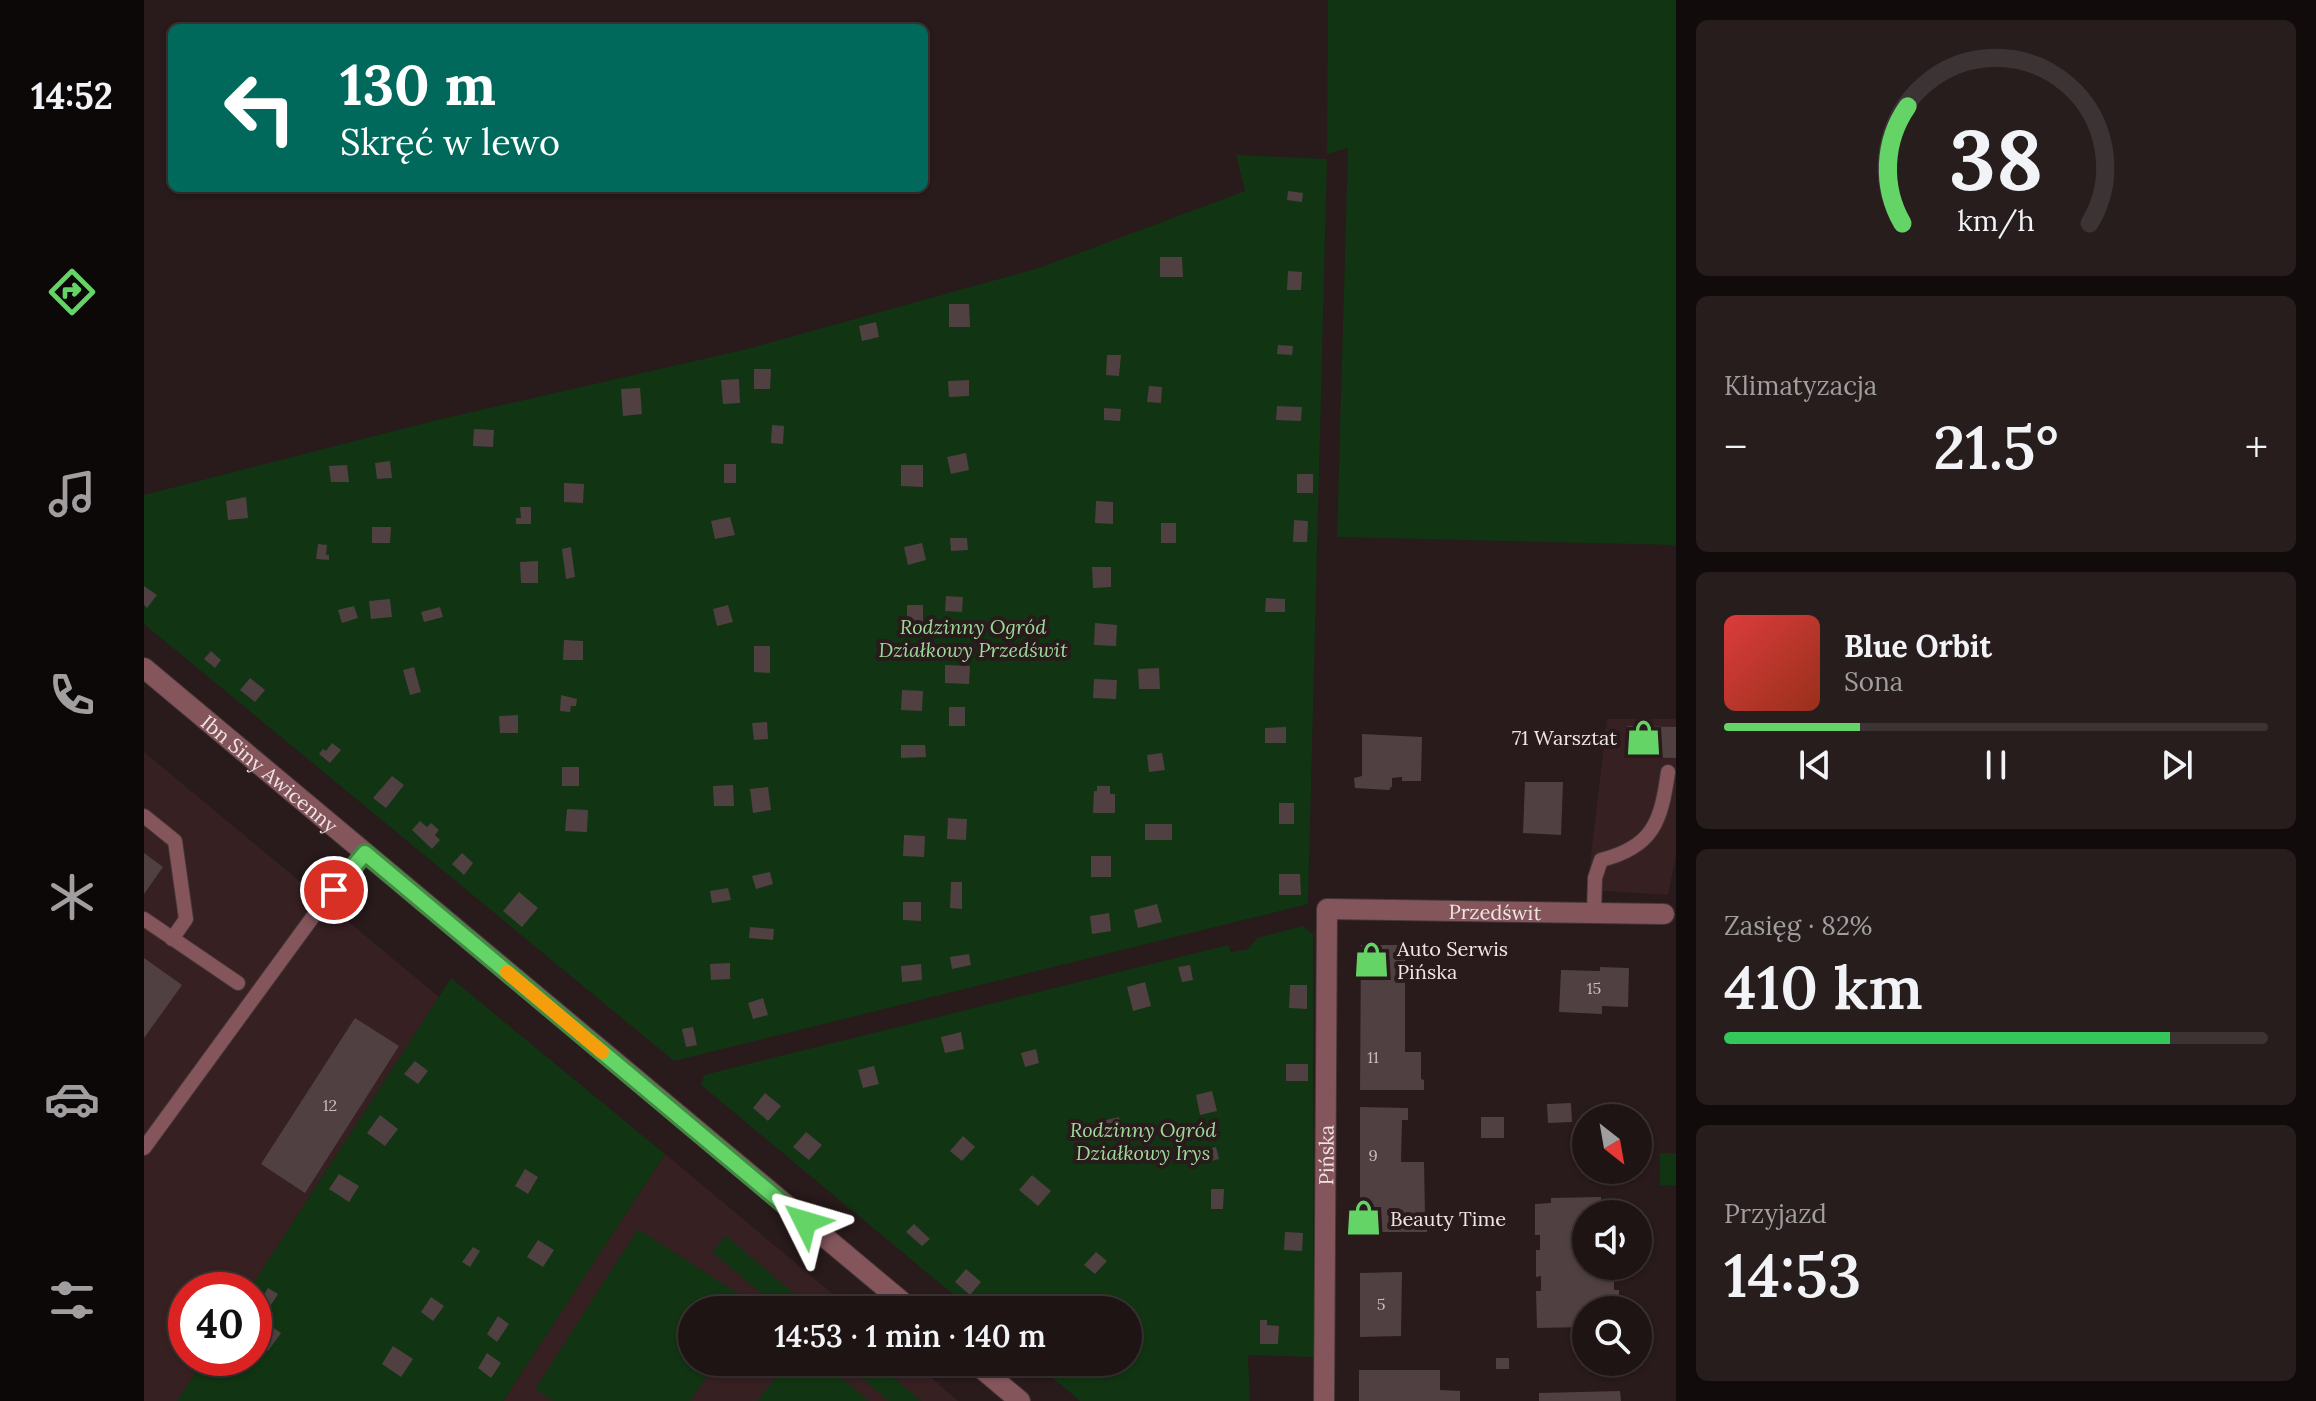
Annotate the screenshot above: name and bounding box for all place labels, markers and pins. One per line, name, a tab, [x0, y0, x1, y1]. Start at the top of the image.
shop icon: 71 Warsztat	[1624, 718, 1662, 756]
place label: 71 Warsztat	[1512, 725, 1617, 750]
pin	[300, 856, 368, 924]
place label: Auto Serwis Pińska	[1396, 936, 1508, 984]
shop icon: Auto Serwis Pińska	[1352, 940, 1390, 978]
shop icon: Beauty Time	[1345, 1199, 1383, 1237]
place label: Beauty Time	[1390, 1206, 1506, 1231]

